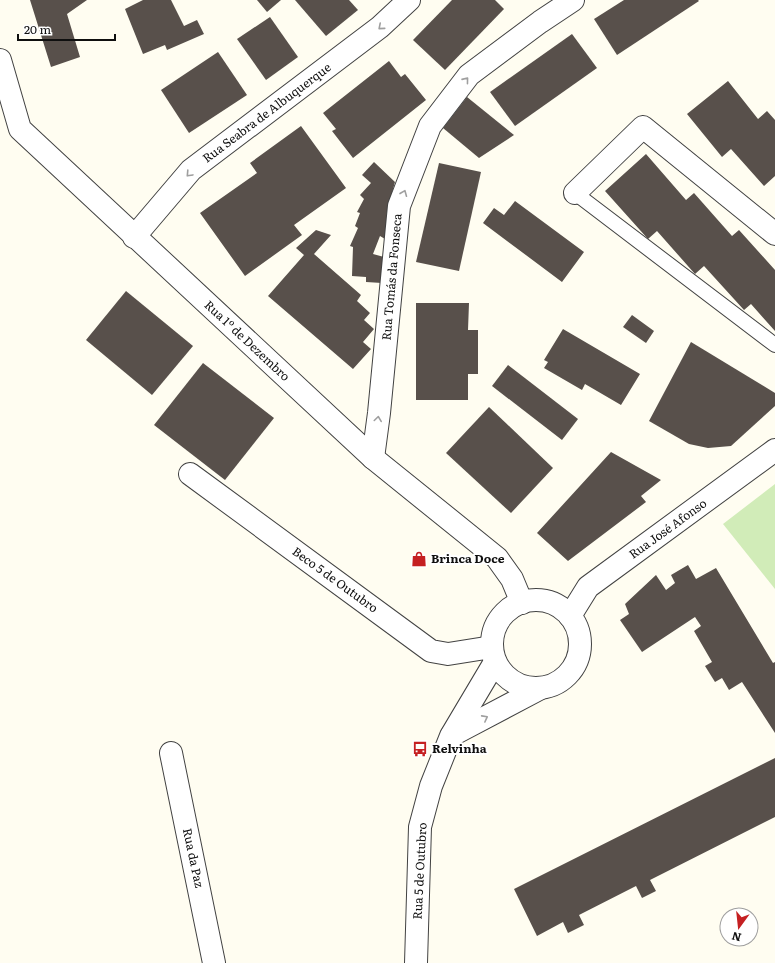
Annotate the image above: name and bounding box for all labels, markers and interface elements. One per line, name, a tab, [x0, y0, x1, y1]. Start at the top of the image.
scale bar	[18, 16, 115, 42]
text: 20 m	[24, 20, 51, 38]
one-way arrow	[378, 22, 385, 29]
street label: Rua Seabra de Albuquerque	[198, 58, 334, 167]
one-way arrow	[461, 78, 468, 85]
one-way arrow	[186, 169, 193, 177]
one-way arrow	[399, 190, 407, 197]
street label: Rua Tomás da Fonseca	[376, 212, 406, 341]
street label: Rua 1º de Dezembro	[201, 296, 294, 385]
one-way arrow	[373, 416, 382, 422]
street label: Rua José Afonso	[625, 494, 710, 563]
street label: Beco 5 de Outubro	[289, 542, 382, 616]
place label: Brinca Doce	[431, 549, 505, 567]
shop icon: Brinca Doce	[410, 550, 428, 568]
one-way arrow	[481, 715, 488, 722]
place label: Relvinha	[432, 739, 487, 757]
bus stop icon: Relvinha	[411, 740, 429, 758]
street label: Rua 5 de Outubro	[407, 822, 431, 920]
street label: Rua da Paz	[179, 826, 209, 889]
north arrow	[719, 907, 759, 947]
text: N	[730, 929, 743, 947]

